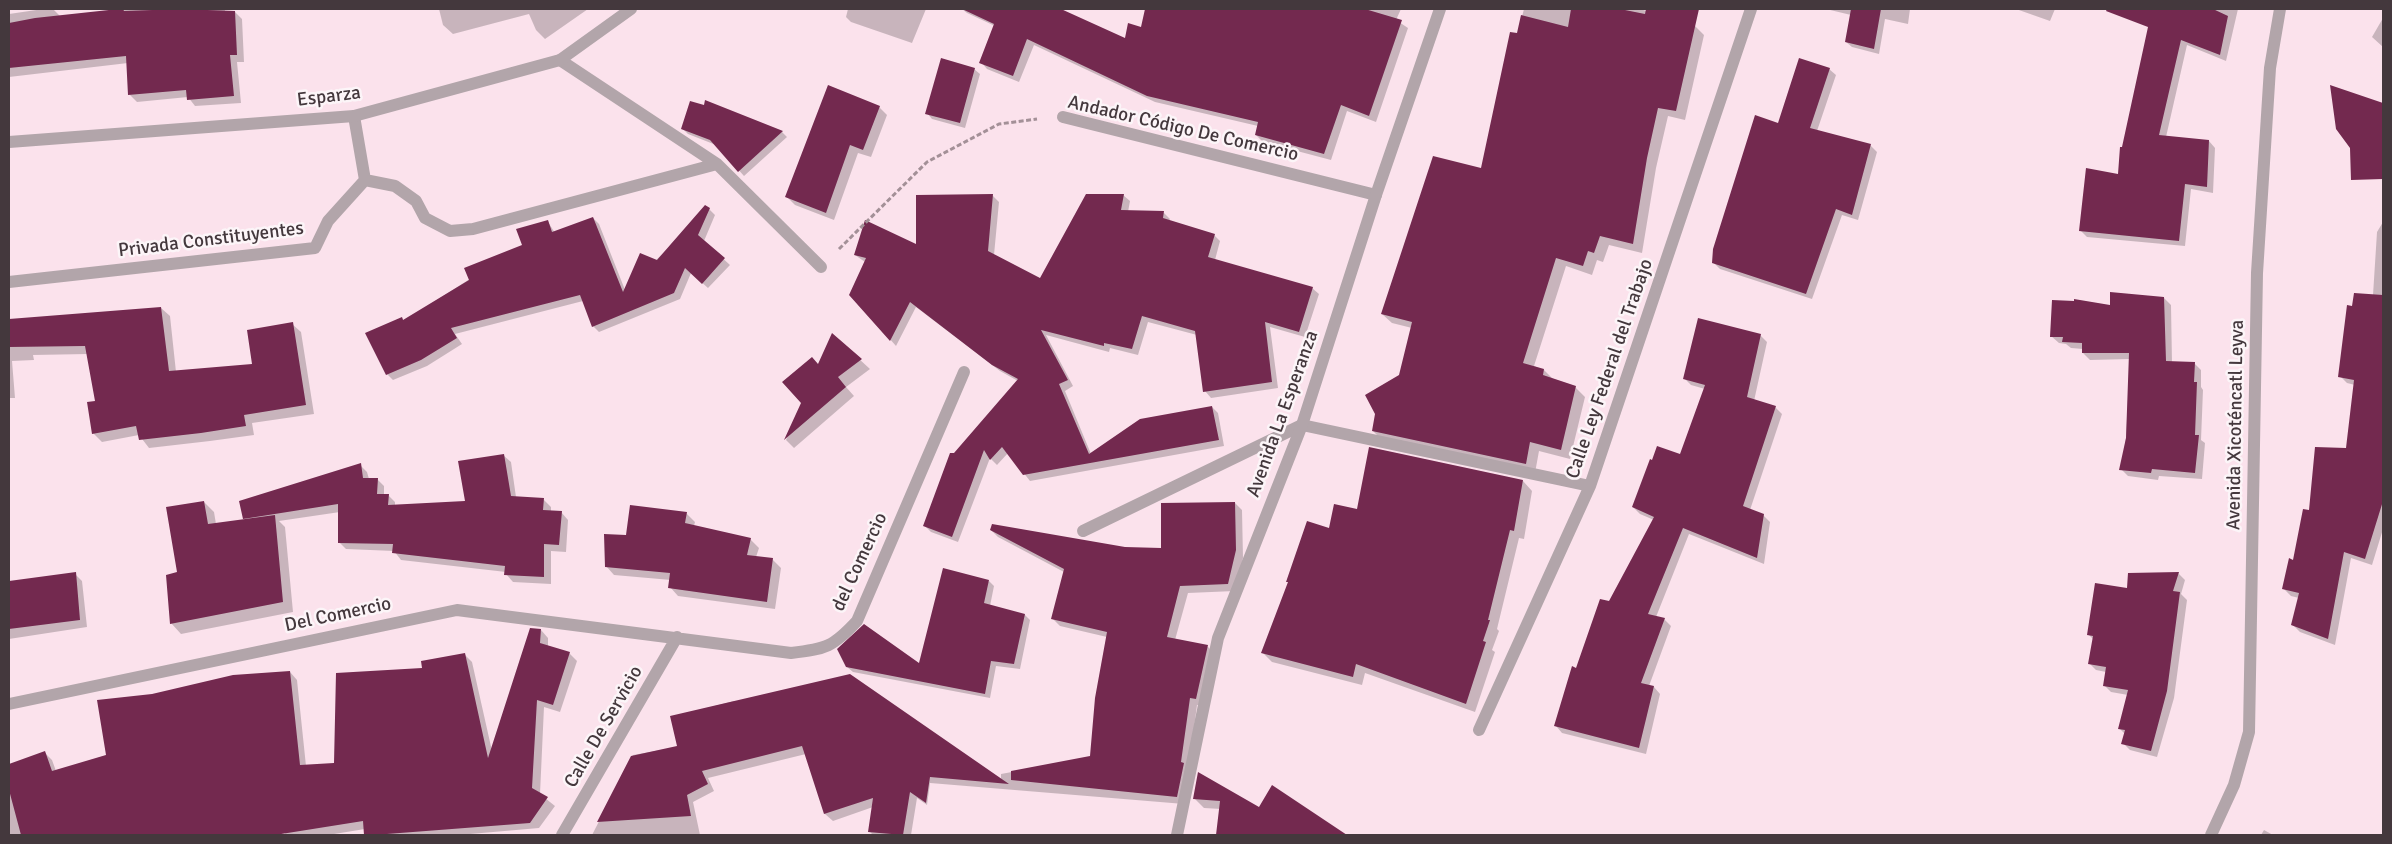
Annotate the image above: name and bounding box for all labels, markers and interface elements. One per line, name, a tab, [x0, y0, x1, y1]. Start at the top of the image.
street label: Esparza	[296, 82, 362, 112]
street label: Andador Código De Comercio	[1066, 91, 1300, 167]
street label: Privada Constituyentes	[117, 217, 305, 263]
street label: Calle Ley Federal del Trabajo	[1562, 256, 1658, 482]
street label: Avenida Xicoténcatl Leyva	[2223, 320, 2249, 530]
street label: Avenida La Esperanza	[1242, 328, 1324, 500]
street label: del Comercio	[827, 509, 893, 615]
street label: Del Comercio	[283, 593, 393, 637]
street label: Calle De Servicio	[560, 662, 648, 792]

